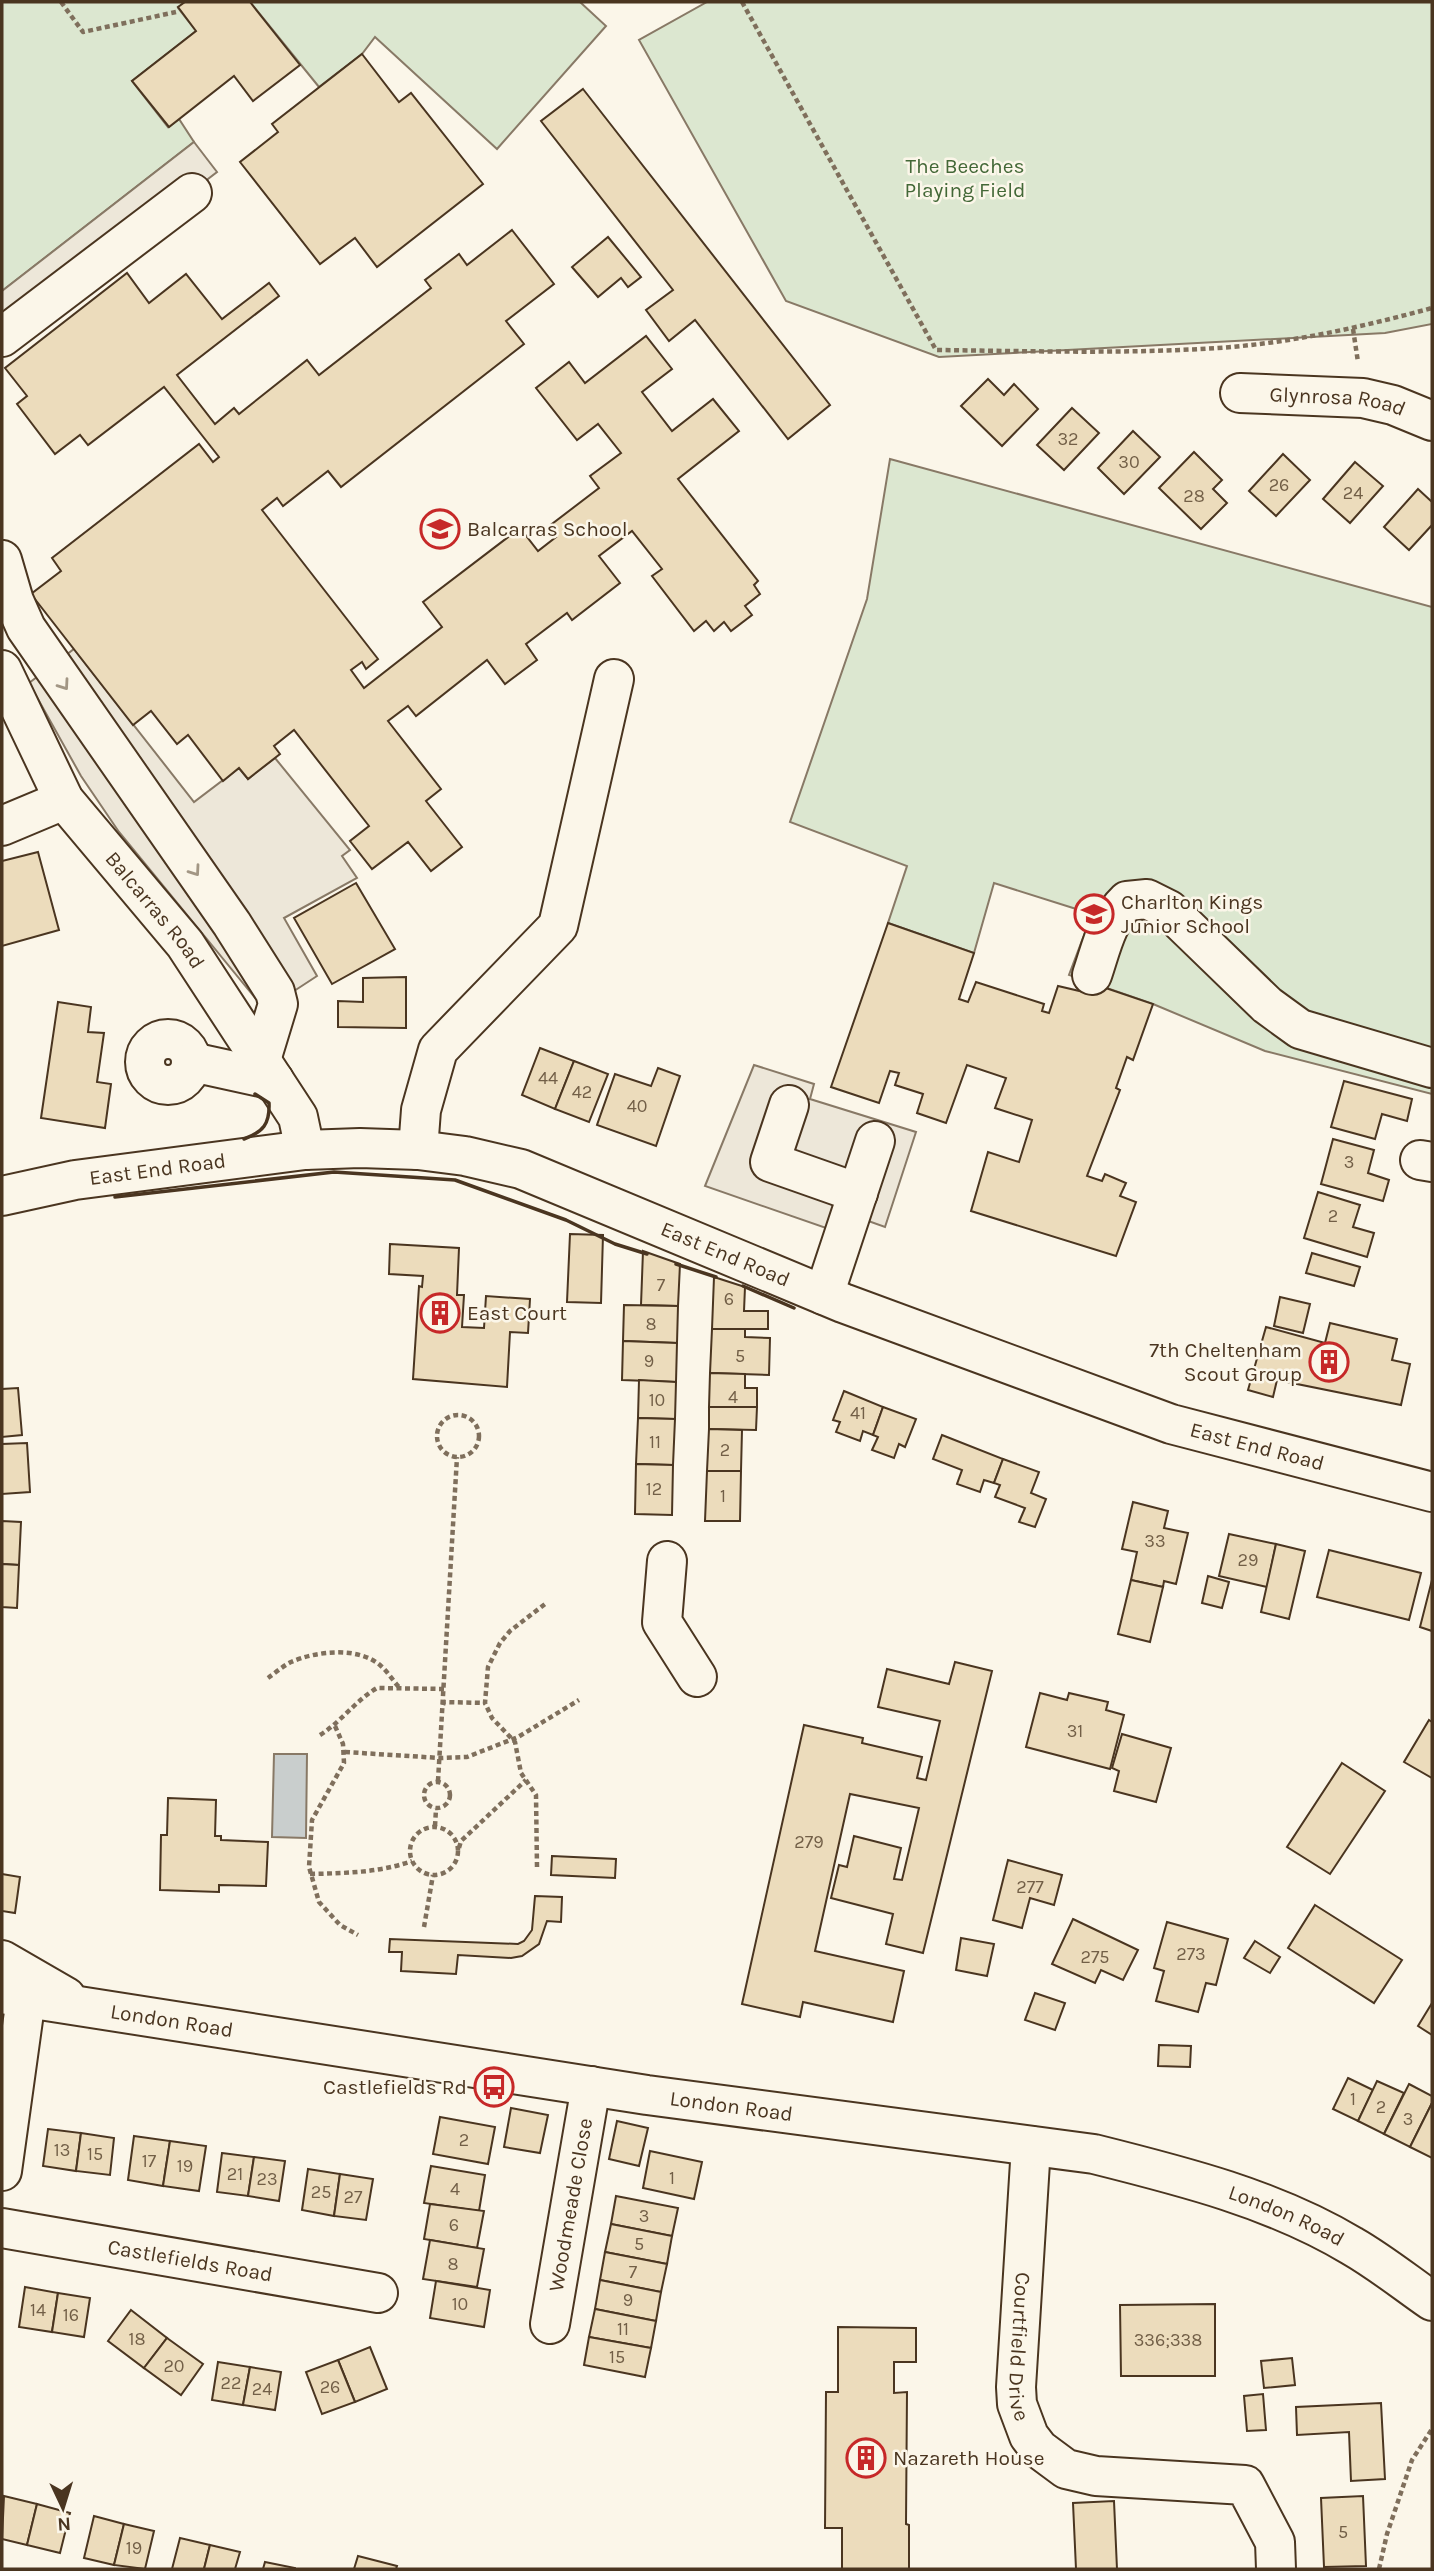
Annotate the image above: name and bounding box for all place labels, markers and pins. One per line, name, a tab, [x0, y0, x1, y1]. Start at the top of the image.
school or university icon: Balcarras School	[419, 508, 461, 550]
place label: Balcarras School	[467, 517, 628, 541]
place label: Charlton Kings Junior School	[1121, 890, 1263, 938]
school or university icon: Charlton Kings Junior School	[1073, 893, 1115, 935]
building icon: East Court	[419, 1292, 461, 1334]
place label: East Court	[467, 1301, 567, 1325]
place label: 7th Cheltenham Scout Group	[1149, 1338, 1302, 1386]
building icon: 7th Cheltenham Scout Group	[1308, 1341, 1350, 1383]
bus stop icon: Castlefields Rd	[473, 2066, 515, 2108]
place label: Castlefields Rd	[323, 2075, 467, 2099]
building icon: Nazareth House	[845, 2437, 887, 2479]
place label: Nazareth House	[893, 2446, 1044, 2470]

